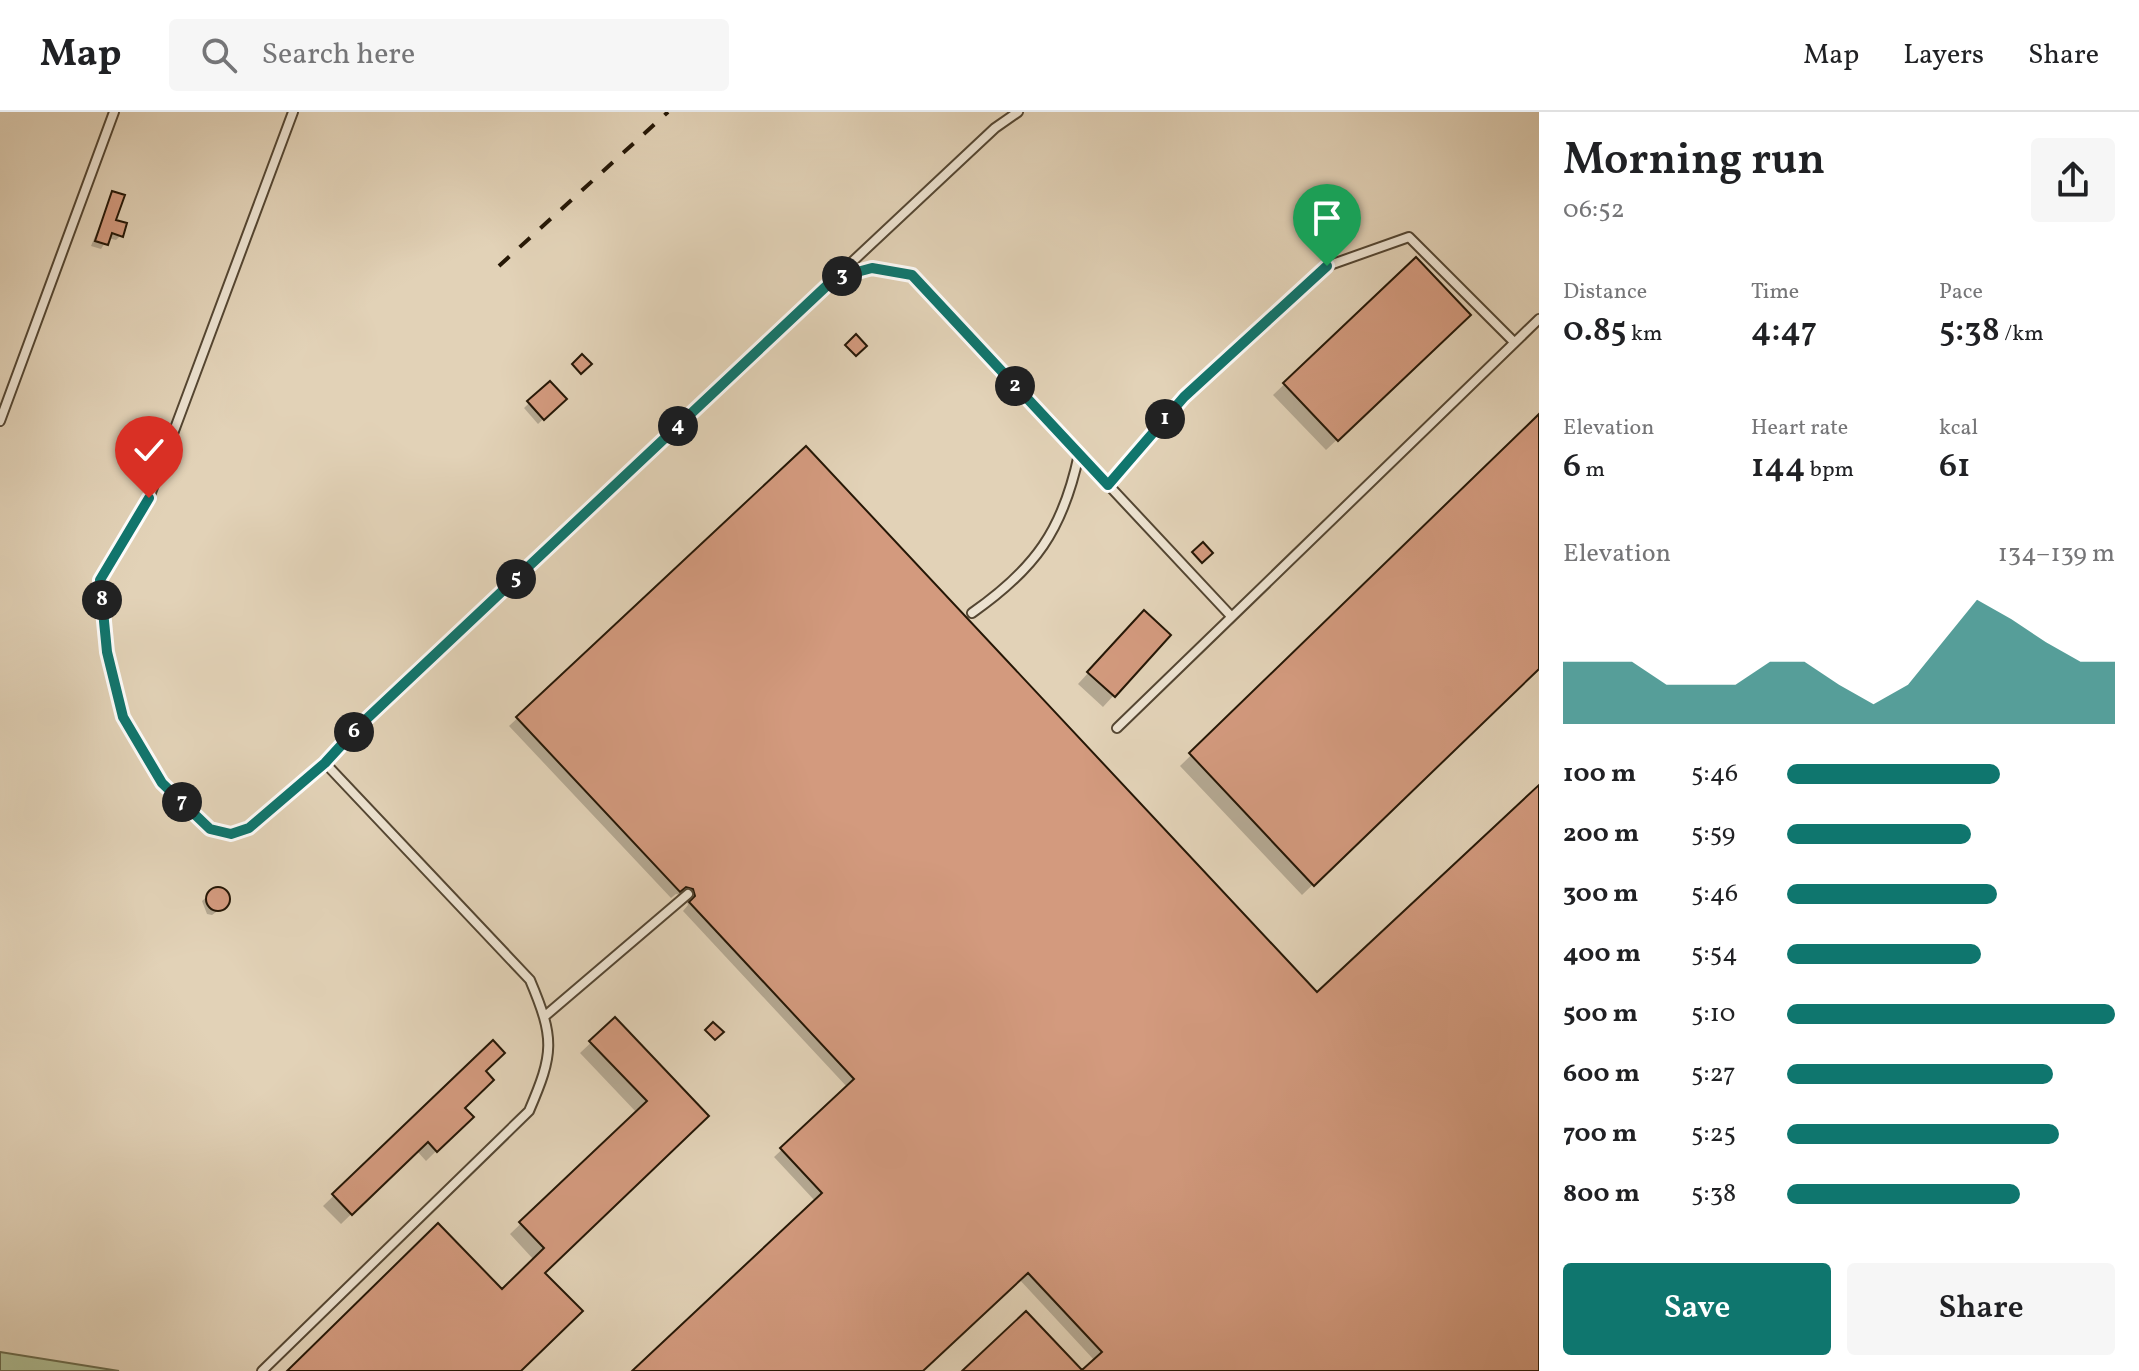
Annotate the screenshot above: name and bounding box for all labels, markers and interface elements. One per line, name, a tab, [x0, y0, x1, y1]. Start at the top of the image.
search box	[169, 19, 729, 91]
text: Map	[40, 29, 121, 82]
icon: search	[197, 33, 241, 77]
text: Search here	[261, 34, 415, 76]
text: Map	[1803, 36, 1859, 75]
text: Layers	[1903, 36, 1984, 75]
text: Share	[2028, 36, 2099, 75]
text: Morning run	[1563, 131, 1825, 192]
button: share	[2031, 138, 2115, 222]
pin	[1293, 184, 1361, 266]
text: 06:52	[1563, 192, 1625, 228]
icon: arrive	[1305, 196, 1349, 240]
pin: 3	[822, 256, 862, 296]
text: 3	[836, 260, 848, 291]
text: Distance	[1563, 277, 1647, 308]
text: Time	[1751, 277, 1799, 308]
text: Pace	[1939, 277, 1983, 308]
text: 0.85	[1563, 308, 1627, 355]
text: 4:47	[1751, 308, 1817, 355]
text: 5:38	[1939, 308, 2000, 355]
text: km	[1627, 319, 1662, 350]
text: /km	[2000, 319, 2044, 350]
pin: 2	[995, 366, 1035, 406]
text: 2	[1009, 370, 1021, 401]
pin: 1	[1145, 399, 1185, 439]
text: 1	[1161, 403, 1169, 434]
pin: 4	[658, 406, 698, 446]
text: 4	[671, 410, 685, 441]
text: Elevation	[1563, 413, 1654, 444]
text: Heart rate	[1751, 413, 1848, 444]
text: kcal	[1939, 413, 1978, 444]
pin	[115, 416, 183, 498]
icon: check	[127, 428, 171, 472]
text: 6	[1563, 444, 1581, 491]
text: 144	[1751, 444, 1805, 491]
text: 61	[1939, 444, 1971, 491]
text: m	[1581, 455, 1605, 486]
text: bpm	[1805, 455, 1854, 486]
text: Elevation	[1563, 536, 1671, 572]
text: 134–139 m	[1998, 536, 2115, 572]
pin: 5	[496, 559, 536, 599]
text: 5	[511, 563, 521, 594]
pin: 8	[82, 580, 122, 620]
text: 8	[96, 584, 108, 615]
pin: 6	[334, 712, 374, 752]
text: 6	[348, 716, 360, 747]
text: 100 m	[1563, 756, 1636, 792]
text: 5:46	[1691, 756, 1738, 792]
pin: 7	[162, 782, 202, 822]
text: 7	[177, 786, 187, 817]
text: 200 m	[1563, 816, 1639, 852]
text: 5:59	[1691, 816, 1735, 852]
text: 300 m	[1563, 876, 1639, 912]
text: 5:46	[1691, 876, 1738, 912]
text: 400 m	[1563, 936, 1641, 972]
text: 5:54	[1691, 936, 1738, 972]
text: 500 m	[1563, 996, 1638, 1032]
text: 5:10	[1691, 996, 1735, 1032]
text: 600 m	[1563, 1056, 1640, 1092]
text: 5:27	[1691, 1056, 1736, 1092]
text: 700 m	[1563, 1116, 1637, 1152]
text: 5:25	[1691, 1116, 1736, 1152]
text: 800 m	[1563, 1176, 1640, 1212]
text: 5:38	[1691, 1176, 1736, 1212]
button: Save	[1563, 1263, 1831, 1355]
button: Share	[1847, 1263, 2115, 1355]

